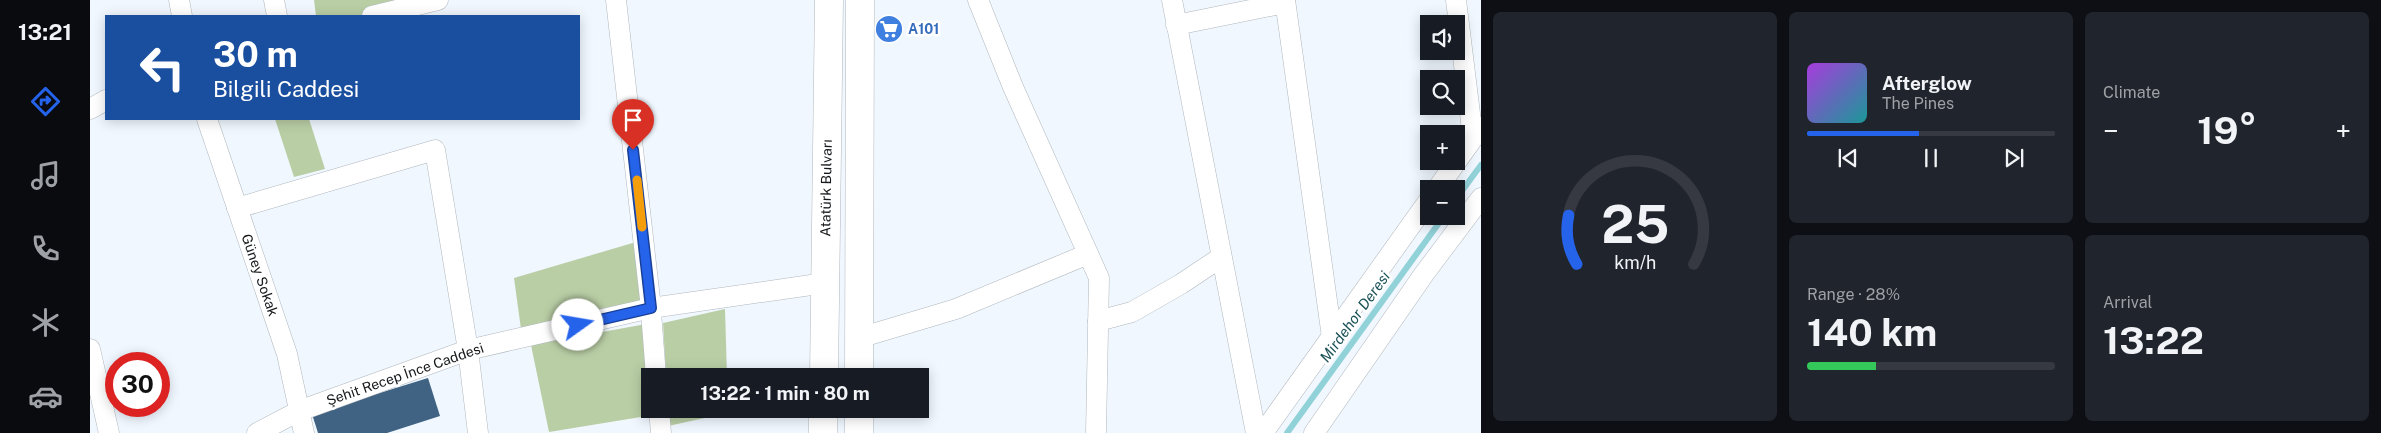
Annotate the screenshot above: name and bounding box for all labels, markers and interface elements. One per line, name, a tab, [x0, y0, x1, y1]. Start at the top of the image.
supermarket icon: A101	[874, 14, 904, 44]
map controls	[1420, 15, 1465, 225]
button: sound	[1420, 15, 1465, 60]
text: 13:21	[18, 19, 72, 45]
place label: A101	[908, 21, 939, 37]
text: 30 m	[213, 34, 298, 75]
icon: left	[130, 35, 195, 100]
button: search	[1420, 70, 1465, 115]
text: Afterglow	[1882, 72, 1972, 94]
text: Bilgili Caddesi	[213, 76, 359, 102]
text: Climate	[2103, 83, 2160, 102]
icon: directions	[28, 84, 63, 119]
text: The Pines	[1882, 94, 1954, 113]
pin	[612, 99, 654, 150]
icon: arrive	[619, 106, 647, 134]
text: 19°	[2197, 108, 2257, 153]
text: −	[2103, 114, 2119, 147]
text: +	[2335, 114, 2351, 147]
button: +	[1420, 125, 1465, 170]
street label: Atatürk Bulvarı	[817, 139, 835, 237]
icon: previous	[1834, 144, 1862, 172]
icon: pause	[1917, 144, 1945, 172]
icon: next	[2000, 144, 2028, 172]
icon: music	[28, 158, 63, 193]
button: −	[1420, 180, 1465, 225]
text: 25	[1601, 194, 1669, 255]
icon: phone	[28, 231, 63, 266]
street label: Güney Sokak	[238, 232, 282, 318]
text: km/h	[1614, 252, 1656, 273]
water label: Mirdehor Deresi	[1316, 268, 1393, 365]
text: Range · 28%	[1807, 285, 1900, 304]
text: Arrival	[2103, 293, 2152, 312]
position arrow	[551, 298, 603, 350]
icon: climate	[28, 305, 63, 340]
text: 140 km	[1807, 310, 1937, 355]
text: 13:22	[2103, 318, 2204, 363]
street label: Şehit Recep İnce Caddesi	[324, 338, 486, 408]
speed limit sign: 30	[105, 352, 170, 417]
icon: car	[28, 379, 63, 414]
text: 13:22 · 1 min · 80 m	[700, 382, 870, 404]

